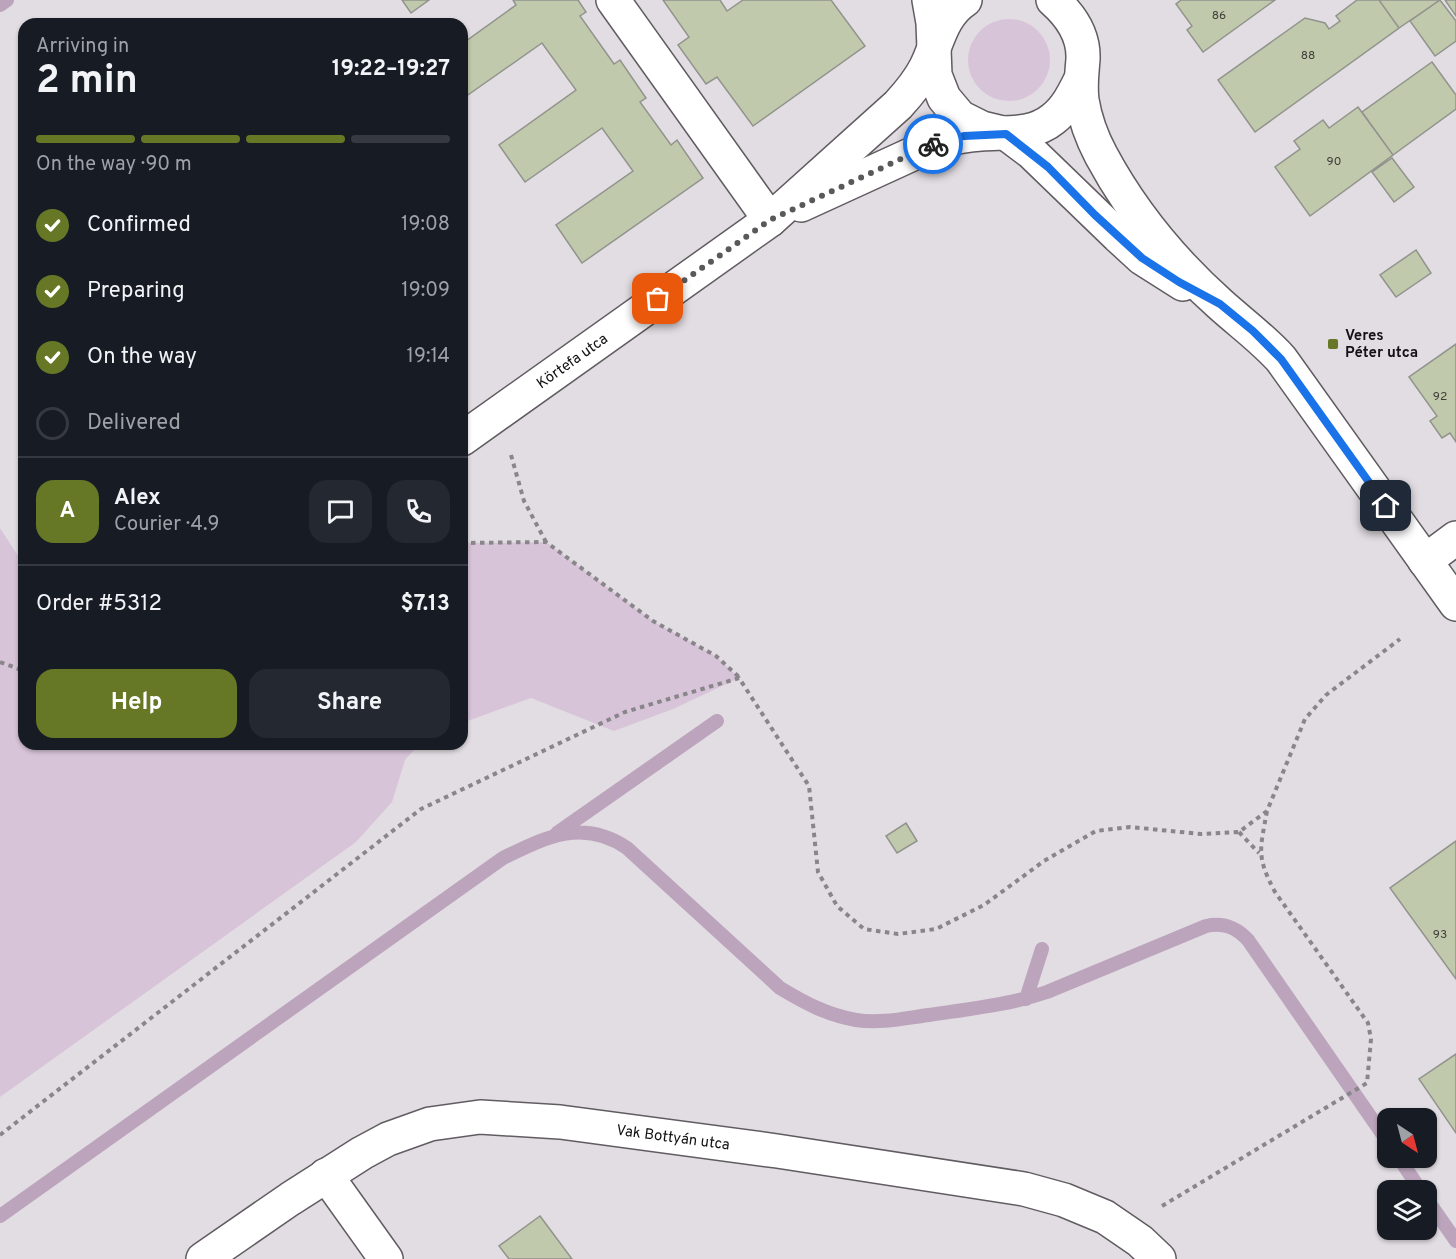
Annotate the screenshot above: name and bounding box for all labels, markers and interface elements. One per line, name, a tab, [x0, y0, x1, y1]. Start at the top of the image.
house number: 86	[1212, 8, 1226, 24]
text: Arriving in	[36, 34, 129, 60]
house number: 88	[1301, 48, 1315, 64]
text: 19:22–19:27	[332, 56, 450, 83]
text: 2 min	[36, 58, 138, 107]
courier	[903, 114, 963, 174]
icon: bike	[917, 128, 950, 161]
text: On the way · 90 m	[36, 152, 192, 178]
house number: 90	[1327, 154, 1341, 170]
icon: check	[36, 209, 69, 242]
text: Confirmed	[87, 212, 191, 239]
text: 19:08	[401, 212, 450, 238]
pin	[632, 273, 683, 324]
icon: check	[36, 275, 69, 308]
text: Preparing	[87, 278, 185, 305]
text: 19:09	[401, 278, 450, 304]
icon: bag	[641, 282, 674, 315]
place label: Veres Péter utca	[1345, 327, 1418, 363]
street label: Körtefa utca	[534, 330, 612, 394]
marker: Veres Péter utca	[1326, 337, 1340, 351]
icon: check	[36, 341, 69, 374]
text: On the way	[87, 344, 197, 371]
text: 19:14	[407, 344, 450, 370]
house number: 92	[1433, 389, 1447, 405]
text: Delivered	[87, 410, 181, 437]
button: chat	[309, 480, 372, 543]
button: phone	[387, 480, 450, 543]
pin	[1360, 480, 1411, 531]
text: Alex	[114, 485, 161, 512]
icon: home	[1369, 489, 1402, 522]
text: A	[60, 498, 75, 525]
text: Courier · 4.9	[114, 512, 219, 538]
text: Order #5312	[36, 591, 162, 618]
text: $7.13	[400, 591, 450, 618]
button: Help	[36, 669, 237, 738]
button: Share	[249, 669, 450, 738]
house number: 93	[1433, 927, 1447, 943]
north arrow	[1377, 1108, 1437, 1168]
map controls	[1377, 1108, 1437, 1240]
street label: Vak Bottyán utca	[615, 1122, 731, 1156]
button: layers	[1377, 1180, 1437, 1240]

